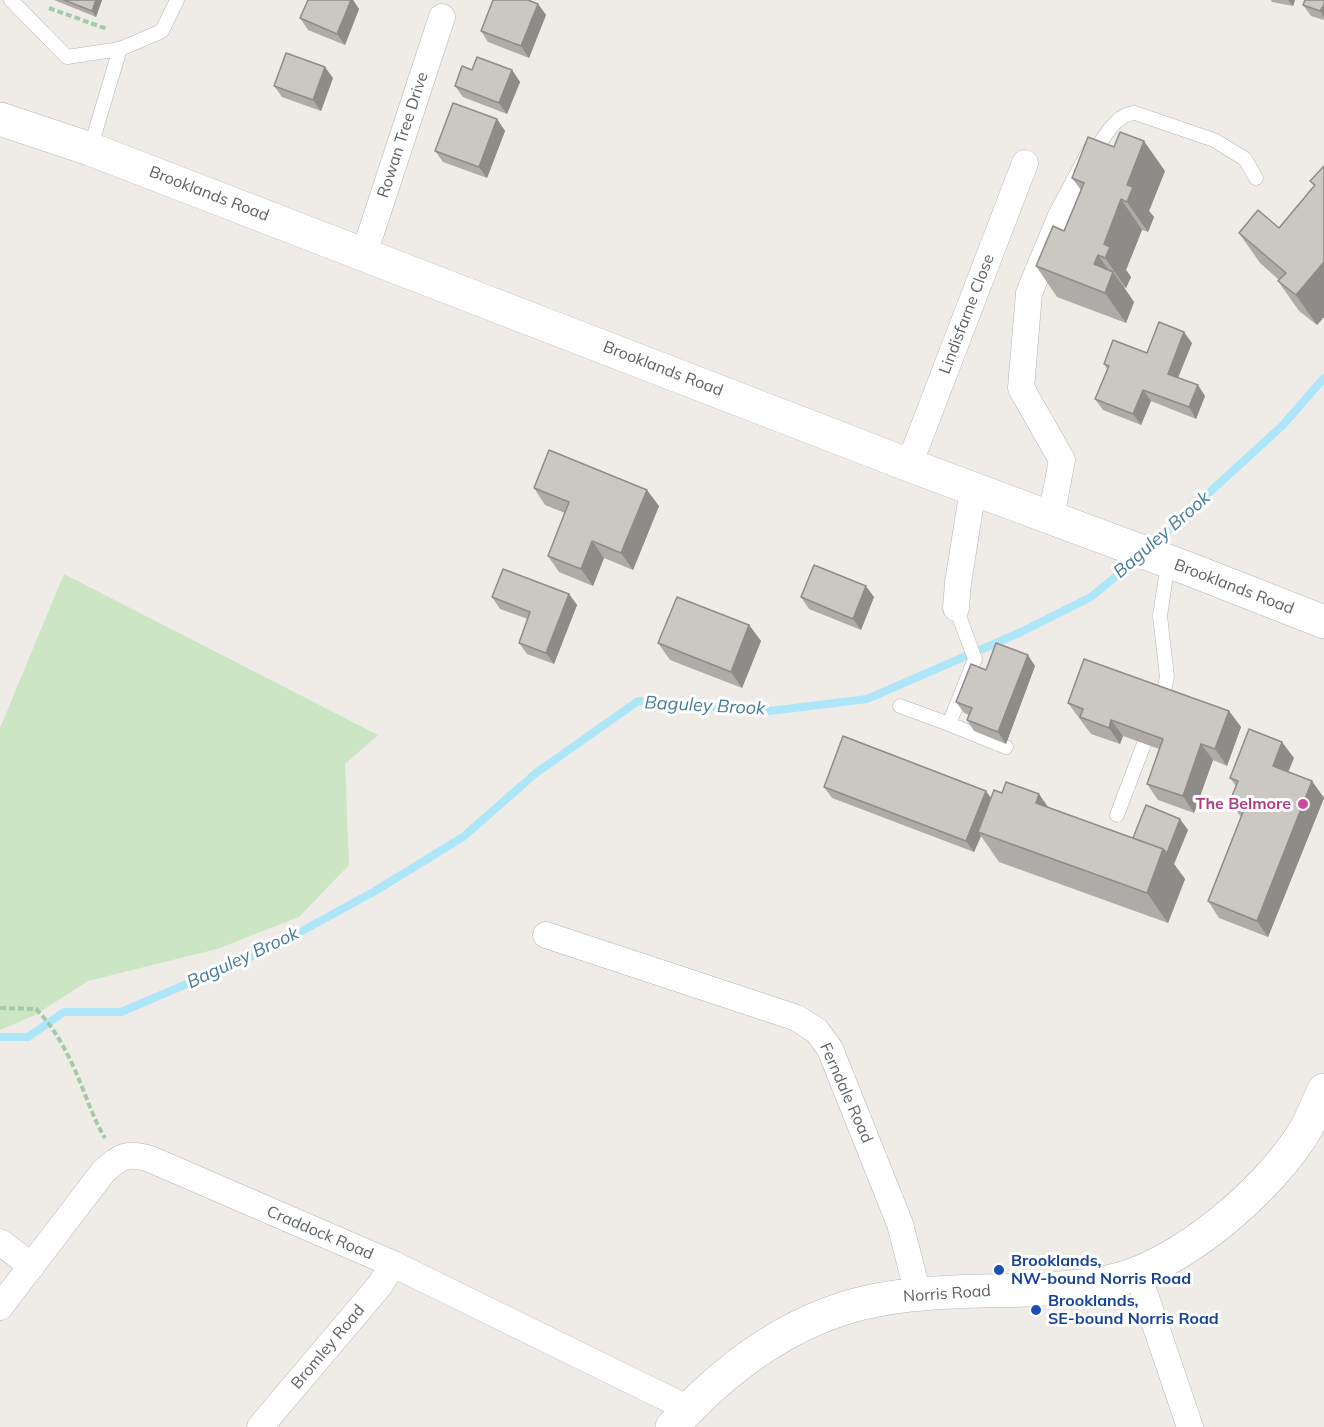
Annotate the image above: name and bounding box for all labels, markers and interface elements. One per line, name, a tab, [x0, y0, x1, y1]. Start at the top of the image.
street label: Rowan Tree Drive	[374, 70, 432, 200]
street label: Brooklands Road	[146, 162, 272, 226]
street label: Lindisfarne Close	[935, 251, 999, 377]
street label: Brooklands Road	[600, 337, 726, 401]
water label: Baguley Brook	[1109, 487, 1215, 583]
street label: Brooklands Road	[1171, 555, 1297, 619]
water label: Baguley Brook	[644, 692, 766, 720]
place label: The Belmore	[1196, 794, 1291, 814]
marker: The Belmore	[1296, 797, 1310, 811]
water label: Baguley Brook	[184, 923, 302, 993]
street label: Ferndale Road	[815, 1040, 877, 1146]
street label: Craddock Road	[264, 1202, 376, 1264]
place label: Brooklands, NW-bound Norris Road	[1011, 1251, 1191, 1289]
marker: Brooklands, NW-bound Norris Road	[992, 1263, 1006, 1277]
street label: Norris Road	[903, 1281, 991, 1307]
place label: Brooklands, SE-bound Norris Road	[1048, 1291, 1219, 1329]
street label: Bromley Road	[287, 1301, 369, 1393]
marker: Brooklands, SE-bound Norris Road	[1029, 1303, 1043, 1317]

